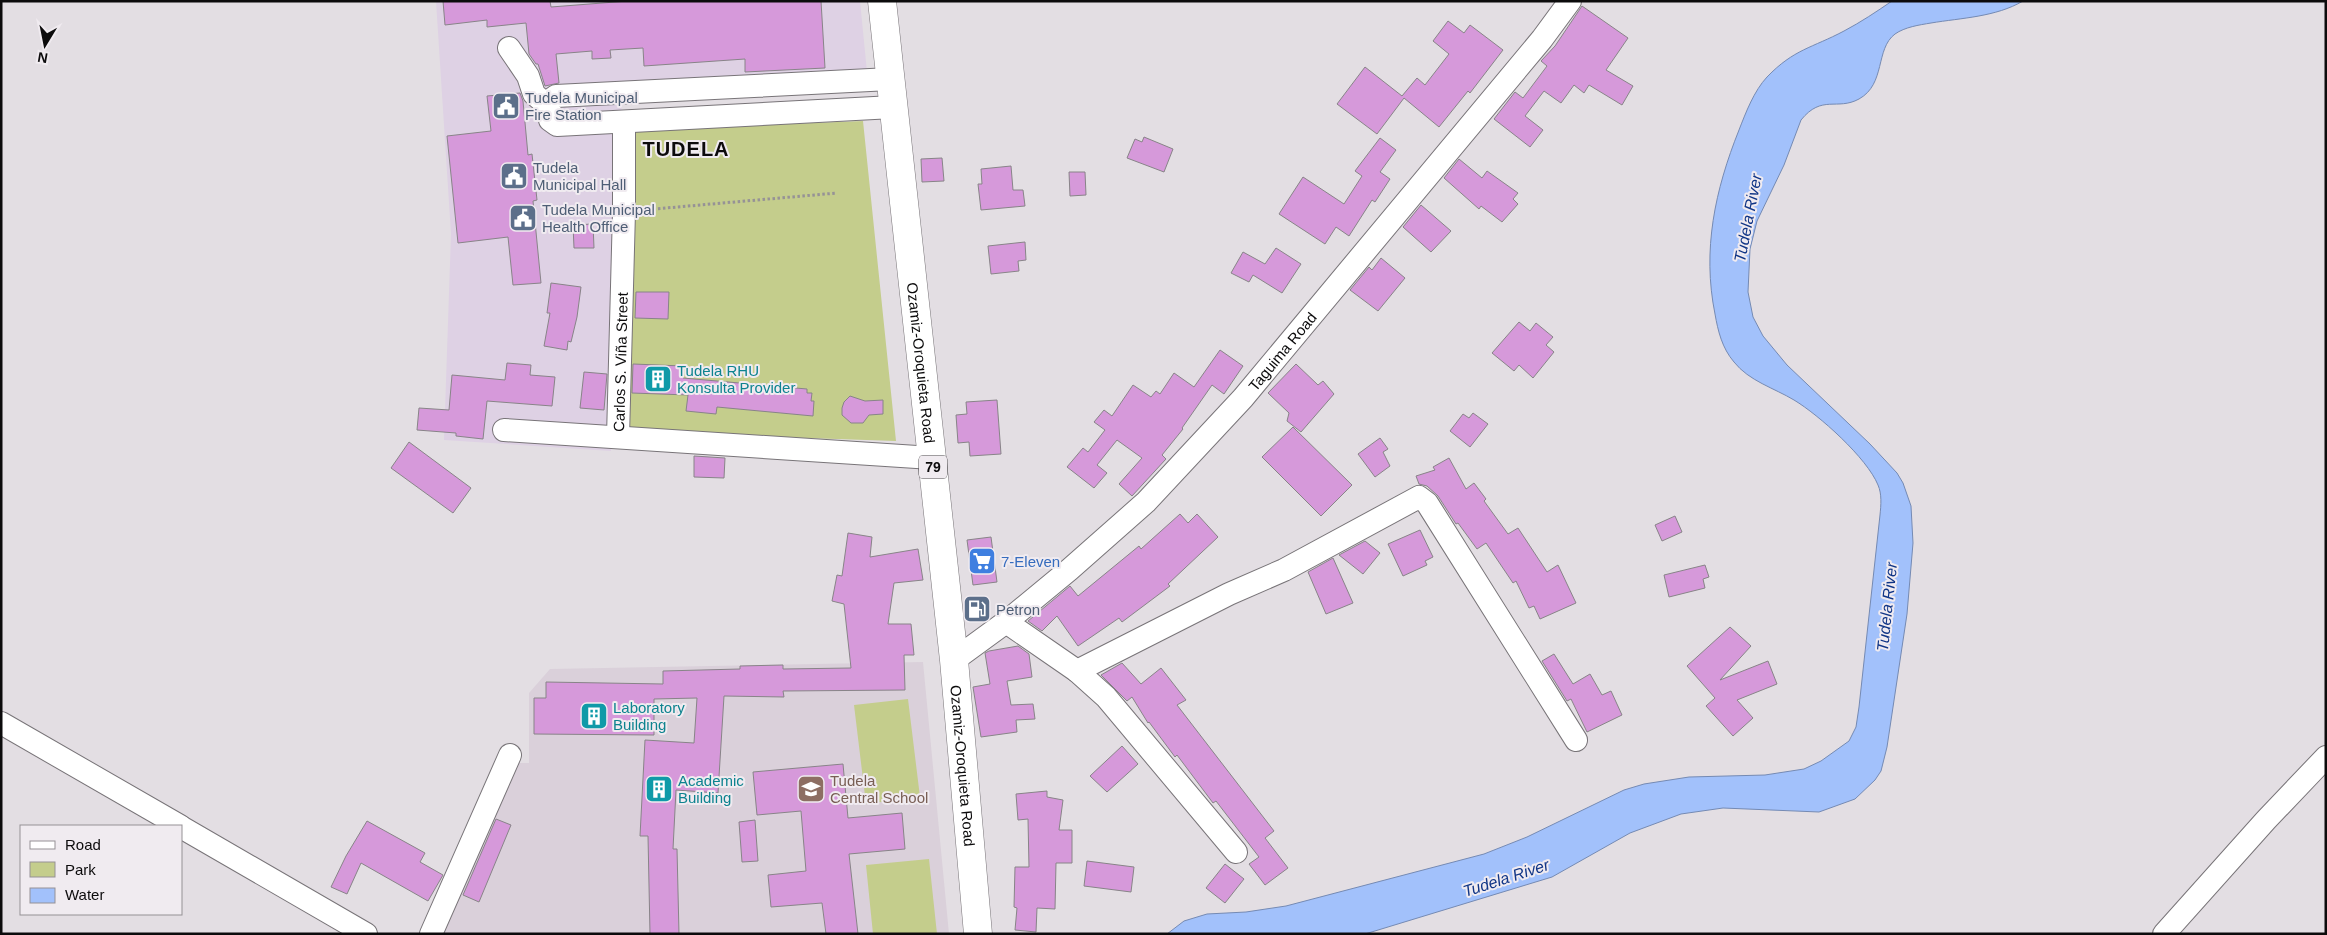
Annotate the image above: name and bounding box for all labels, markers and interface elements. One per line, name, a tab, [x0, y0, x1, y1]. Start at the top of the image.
north arrow	[20, 20, 70, 70]
text: N	[36, 49, 49, 67]
place label: Tudela Municipal Fire Station	[525, 89, 638, 123]
public building icon: Tudela Municipal Fire Station	[491, 91, 521, 121]
district label: TUDELA	[642, 138, 730, 160]
place label: Tudela Municipal Hall	[533, 159, 626, 193]
public building icon: Tudela Municipal Hall	[499, 161, 529, 191]
water label: Tudela River	[1731, 172, 1765, 264]
place label: Tudela Municipal Health Office	[542, 201, 655, 235]
public building icon: Tudela Municipal Health Office	[508, 203, 538, 233]
street label: Ozamiz-Oroquieta Road	[904, 281, 939, 444]
street label: Carlos S. Viña Street	[610, 291, 630, 432]
street label: Taguima Road	[1245, 309, 1320, 394]
place label: Tudela RHU Konsulta Provider	[677, 362, 795, 396]
building icon: Tudela RHU Konsulta Provider	[643, 364, 673, 394]
road number: 79	[919, 456, 947, 478]
supermarket icon: 7-Eleven	[967, 546, 997, 576]
place label: 7-Eleven	[1001, 553, 1060, 570]
water label: Tudela River	[1874, 561, 1900, 652]
fuel station icon: Petron	[962, 594, 992, 624]
place label: Petron	[996, 601, 1040, 618]
street label: Ozamiz-Oroquieta Road	[948, 684, 979, 847]
place label: Laboratory Building	[613, 699, 685, 733]
building icon: Laboratory Building	[579, 701, 609, 731]
place label: Academic Building	[678, 772, 744, 806]
place label: Tudela Central School	[830, 772, 928, 806]
building icon: Academic Building	[644, 774, 674, 804]
school or university icon: Tudela Central School	[796, 774, 826, 804]
legend	[20, 825, 182, 915]
text: Road	[65, 836, 101, 853]
water label: Tudela River	[1461, 856, 1552, 900]
text: Park	[65, 861, 96, 878]
text: Water	[65, 886, 104, 903]

